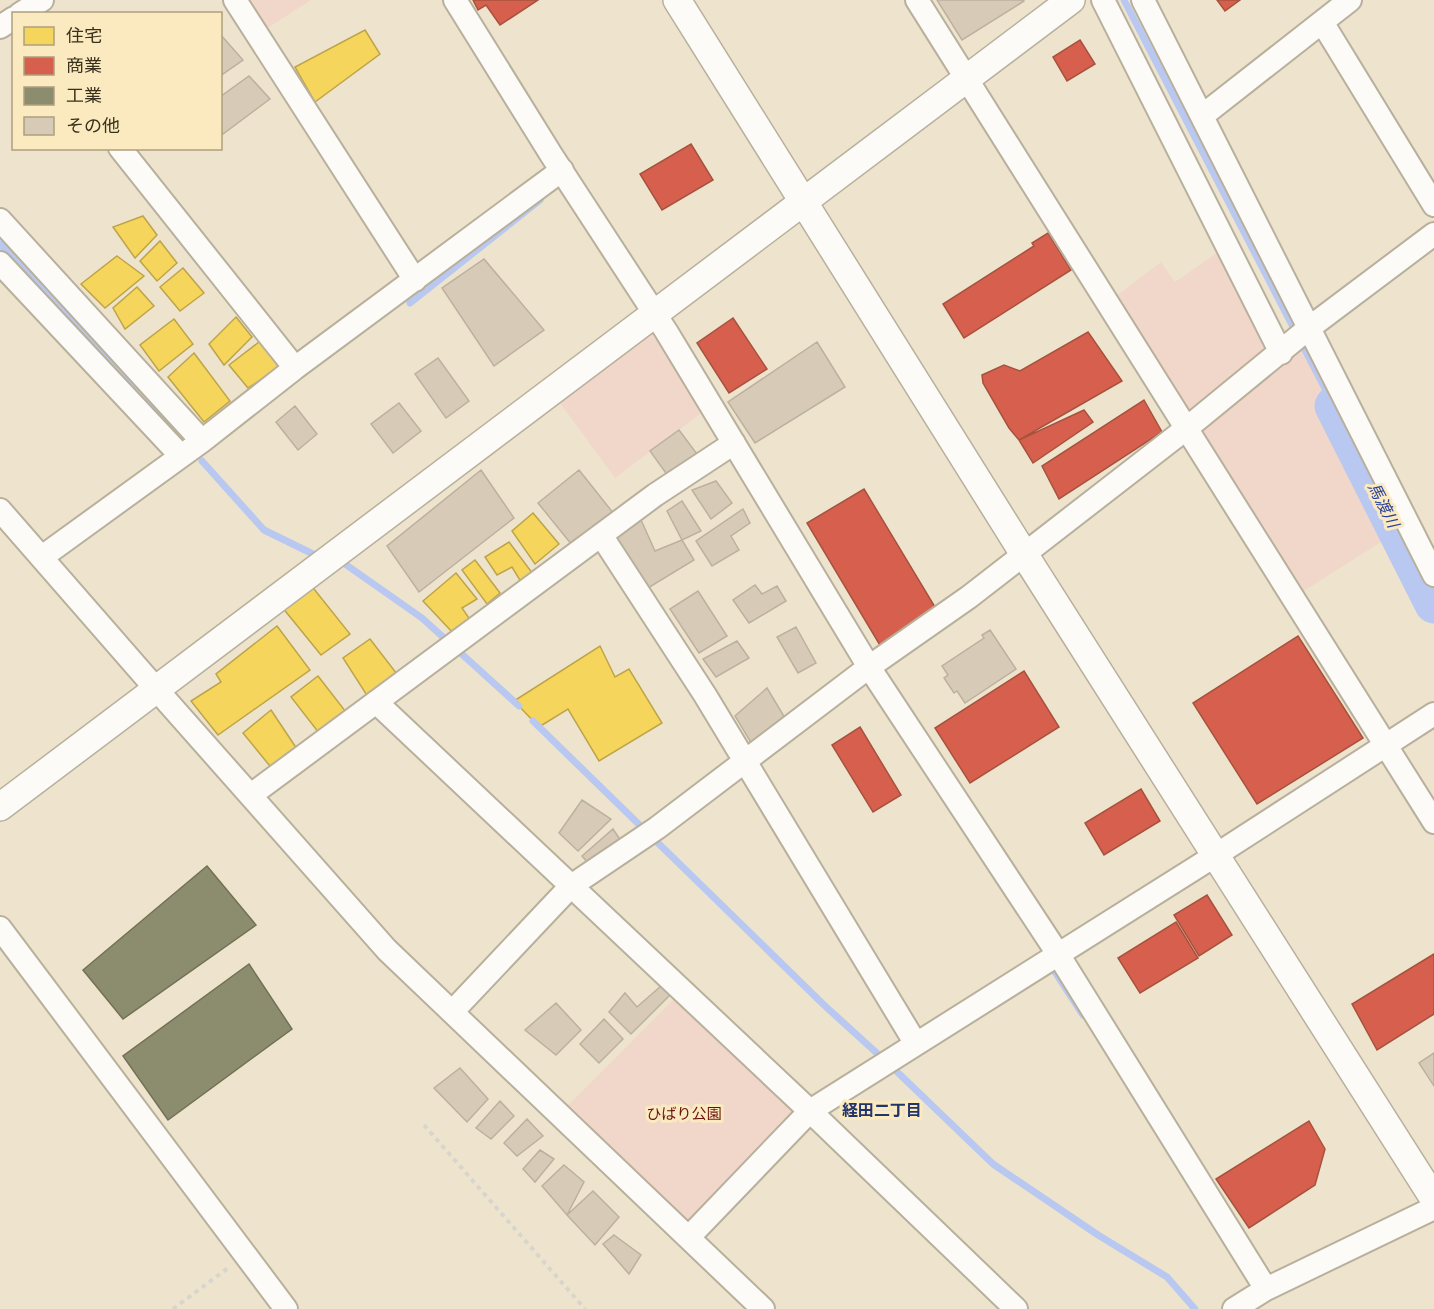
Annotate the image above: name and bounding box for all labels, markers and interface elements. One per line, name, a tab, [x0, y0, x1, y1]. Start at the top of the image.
legend	[12, 12, 222, 150]
text: 住宅	[66, 24, 102, 47]
text: 商業	[66, 54, 102, 77]
text: 工業	[66, 84, 102, 107]
text: その他	[66, 114, 120, 137]
water label: 馬渡川	[1364, 479, 1405, 533]
district label: 経田二丁目	[842, 1100, 922, 1120]
park label: ひばり公園	[646, 1104, 722, 1123]

